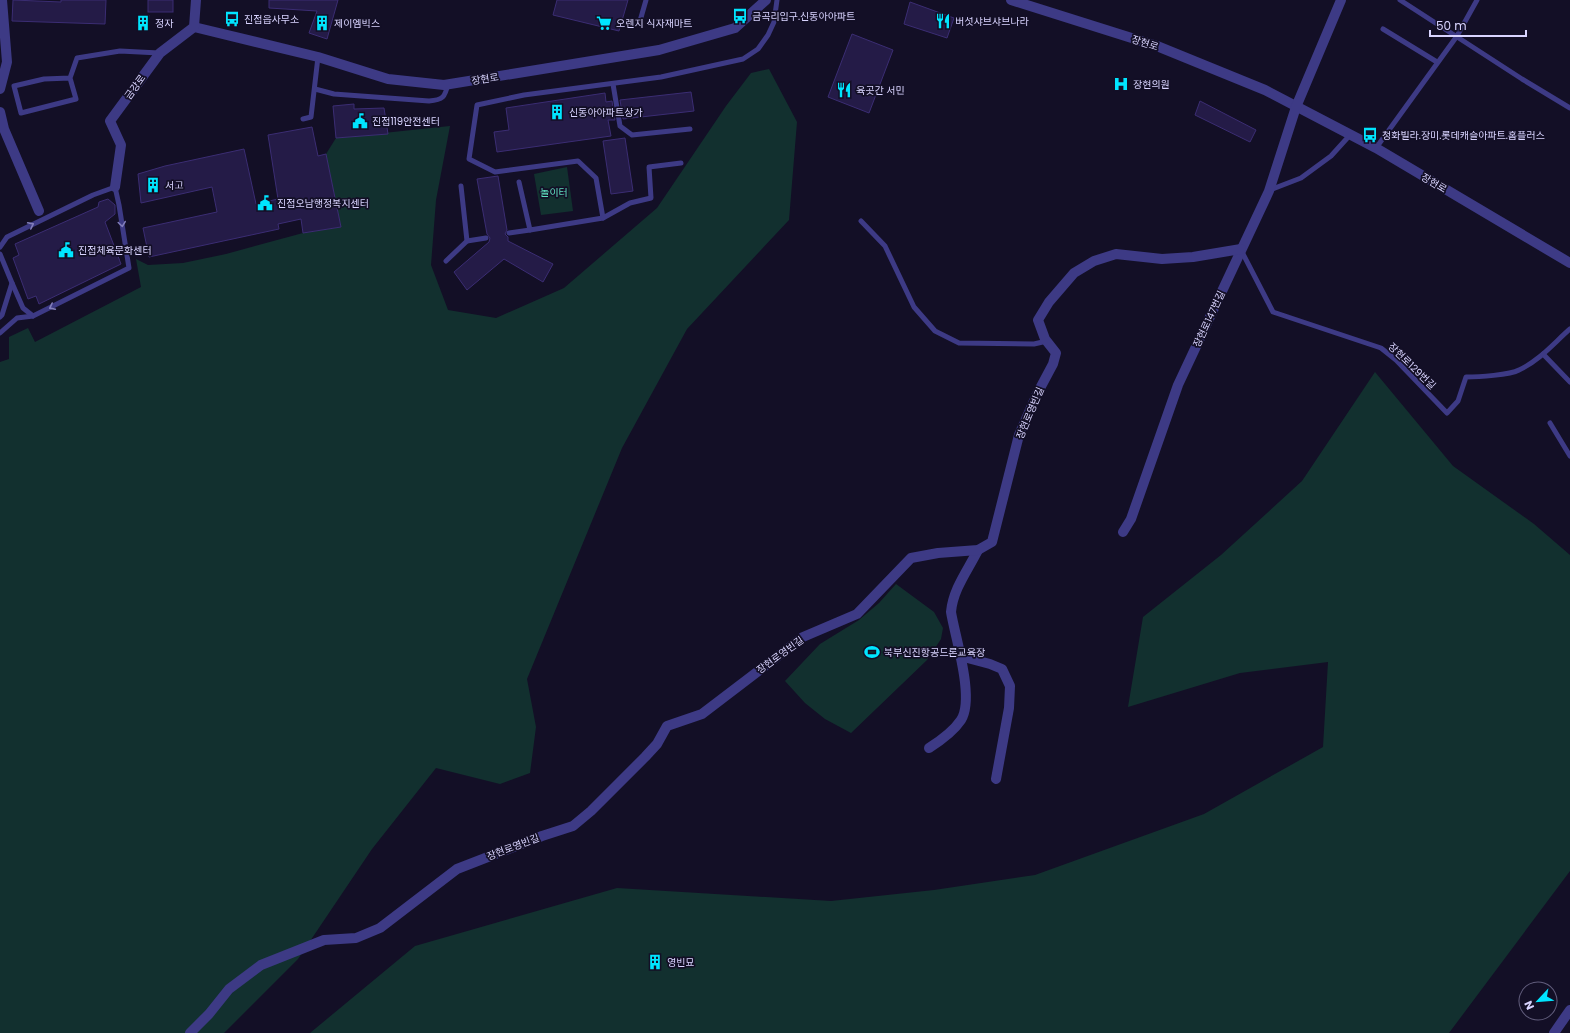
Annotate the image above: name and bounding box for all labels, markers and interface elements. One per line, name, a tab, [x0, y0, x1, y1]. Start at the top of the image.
bus stop icon: 금곡리입구.신동아아파트	[731, 7, 749, 25]
place label: 금곡리입구.신동아아파트	[752, 9, 855, 24]
bus stop icon: 진접읍사무소	[223, 10, 241, 28]
place label: 진접읍사무소	[244, 12, 299, 27]
restaurant icon: 버섯샤브샤브나라	[934, 12, 952, 30]
scale bar	[1430, 12, 1526, 38]
building icon: 정자	[134, 14, 152, 32]
building icon: 제이엠빅스	[313, 14, 331, 32]
supermarket icon: 오렌지 식자재마트	[595, 14, 613, 32]
place label: 버섯샤브샤브나라	[955, 14, 1029, 29]
place label: 정자	[155, 16, 174, 31]
place label: 제이엠빅스	[334, 16, 380, 31]
place label: 오렌지 식자재마트	[616, 16, 692, 31]
text: 50 m	[1436, 17, 1467, 34]
street label: 장현로	[1130, 32, 1160, 54]
street label: 장현로	[470, 69, 500, 89]
street label: 금강로	[121, 71, 149, 103]
hospital icon: 장현의원	[1112, 75, 1130, 93]
place label: 장현의원	[1133, 77, 1170, 92]
restaurant icon: 육곳간 서민	[835, 81, 853, 99]
place label: 육곳간 서민	[856, 83, 905, 98]
building icon: 신동아아파트상가	[548, 103, 566, 121]
place label: 신동아아파트상가	[569, 105, 643, 120]
public building icon: 진접119안전센터	[351, 112, 369, 130]
place label: 진접119안전센터	[372, 114, 440, 129]
bus stop icon: 청화빌라.장미.롯데캐슬아파트.홈플러스	[1361, 126, 1379, 144]
place label: 청화빌라.장미.롯데캐슬아파트.홈플러스	[1382, 128, 1545, 143]
street label: 장현로	[1418, 169, 1450, 197]
building icon: 서고	[144, 176, 162, 194]
place label: 서고	[165, 178, 183, 193]
park label: 놀이터	[540, 185, 568, 200]
public building icon: 진접오남행정복지센터	[256, 194, 274, 212]
place label: 진접오남행정복지센터	[277, 196, 369, 211]
one-way arrow	[117, 221, 126, 228]
one-way arrow	[27, 222, 35, 230]
public building icon: 진접체육문화센터	[57, 241, 75, 259]
place label: 진접체육문화센터	[78, 243, 152, 258]
street label: 장현로147번길	[1189, 288, 1229, 350]
one-way arrow	[49, 302, 56, 310]
street label: 장현로129번길	[1385, 339, 1439, 393]
street label: 장현로영빈길	[1012, 385, 1048, 441]
street label: 장현로영빈길	[753, 633, 807, 677]
sports icon: 북부신진항공드론교육장	[863, 643, 881, 661]
place label: 북부신진항공드론교육장	[884, 645, 985, 660]
street label: 장현로영빈길	[485, 830, 541, 864]
building icon: 영빈묘	[646, 953, 664, 971]
place label: 영빈묘	[667, 955, 695, 970]
north arrow	[1518, 981, 1558, 1021]
text: N	[1520, 998, 1538, 1013]

